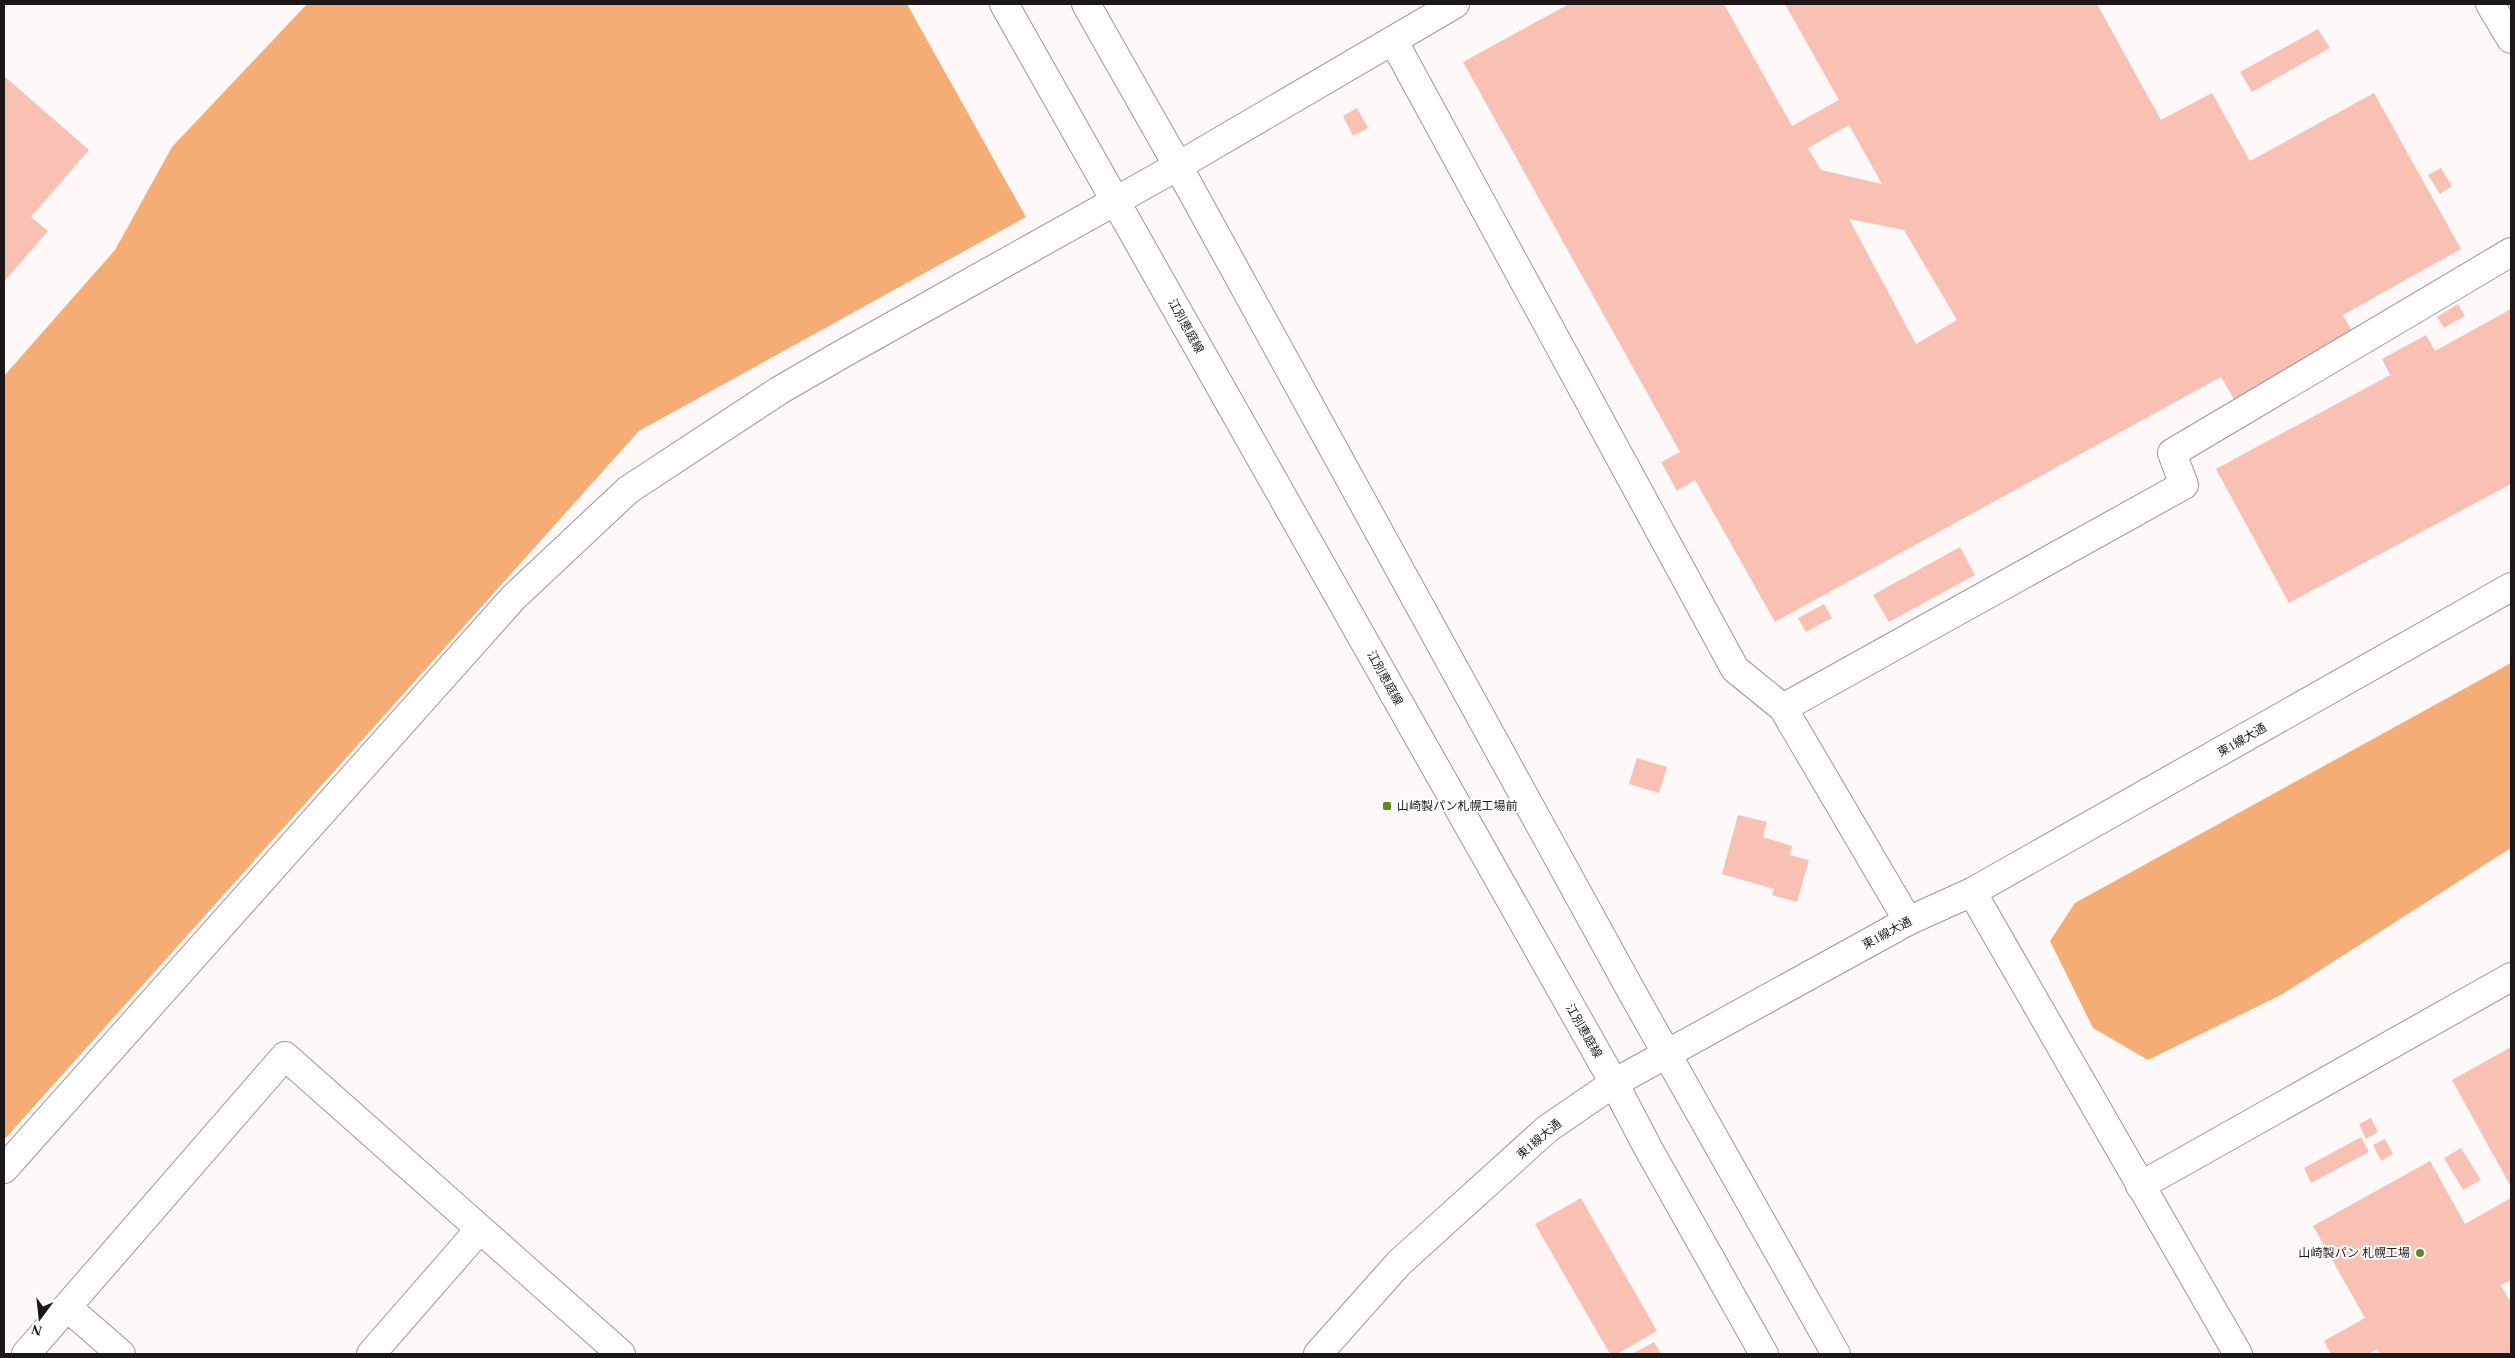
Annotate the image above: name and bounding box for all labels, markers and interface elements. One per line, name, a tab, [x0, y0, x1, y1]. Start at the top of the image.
street label: 江別恵庭線	[1165, 296, 1207, 356]
street label: 江別恵庭線	[1364, 648, 1406, 708]
street label: 東1線大通	[2215, 720, 2269, 760]
place label: 山崎製パン札幌工場前	[1397, 799, 1518, 813]
marker: 山崎製パン札幌工場前	[1381, 800, 1393, 812]
street label: 東1線大通	[1860, 914, 1914, 952]
street label: 江別恵庭線	[1563, 1002, 1605, 1060]
street label: 東1線大通	[1514, 1116, 1564, 1162]
place label: 山崎製パン 札幌工場	[2298, 1246, 2410, 1260]
marker: 山崎製パン 札幌工場	[2414, 1247, 2426, 1259]
north arrow	[15, 1293, 65, 1343]
text: N	[30, 1322, 44, 1339]

